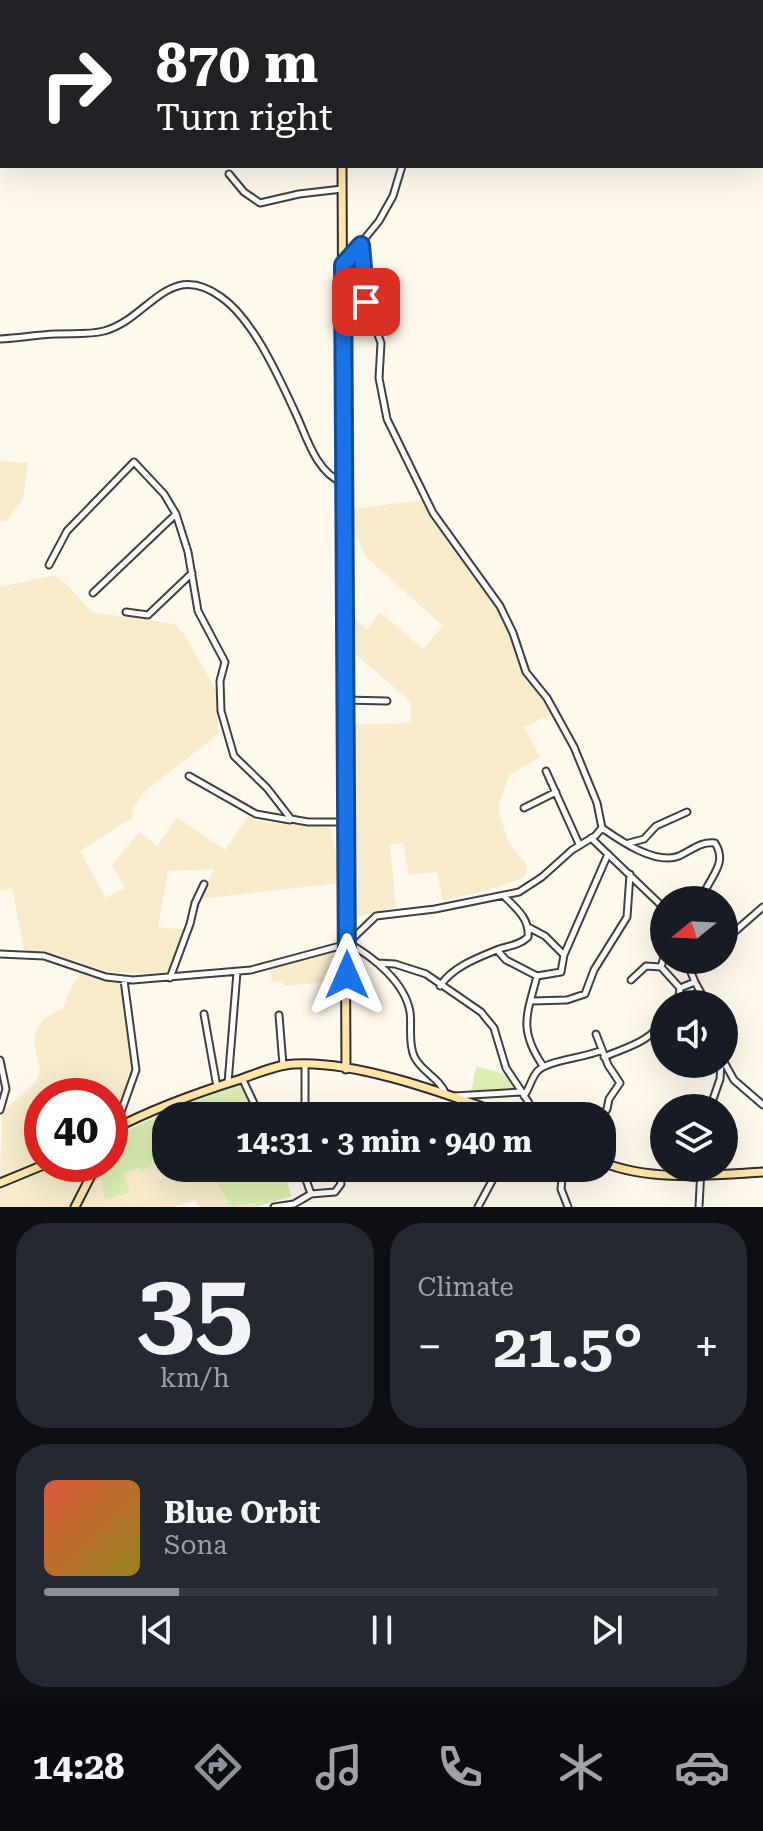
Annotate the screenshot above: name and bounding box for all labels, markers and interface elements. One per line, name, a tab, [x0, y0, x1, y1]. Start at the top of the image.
text: 870 m	[156, 30, 318, 96]
icon: right	[24, 32, 128, 136]
text: Turn right	[156, 97, 333, 139]
pin	[332, 268, 400, 336]
icon: arrive	[344, 280, 388, 324]
north arrow	[650, 886, 738, 974]
map controls	[650, 886, 738, 1182]
position arrow	[305, 933, 389, 1017]
button: sound	[650, 990, 738, 1078]
speed limit sign: 40	[24, 1078, 128, 1182]
button: layers	[650, 1094, 738, 1182]
text: 14:31 · 3 min · 940 m	[236, 1124, 532, 1159]
text: 35	[137, 1250, 253, 1371]
text: Climate	[418, 1272, 514, 1302]
text: 21.5°	[493, 1311, 643, 1382]
text: −	[418, 1321, 442, 1373]
text: +	[694, 1321, 719, 1373]
text: km/h	[160, 1363, 230, 1393]
text: Blue Orbit	[164, 1495, 320, 1530]
text: Sona	[164, 1530, 227, 1560]
icon: previous	[135, 1608, 179, 1652]
icon: pause	[360, 1608, 404, 1652]
icon: next	[585, 1608, 629, 1652]
icon: directions	[190, 1739, 246, 1795]
icon: music	[311, 1739, 367, 1795]
icon: phone	[432, 1739, 488, 1795]
icon: climate	[553, 1739, 609, 1795]
icon: car	[674, 1739, 730, 1795]
text: 14:28	[33, 1746, 125, 1788]

